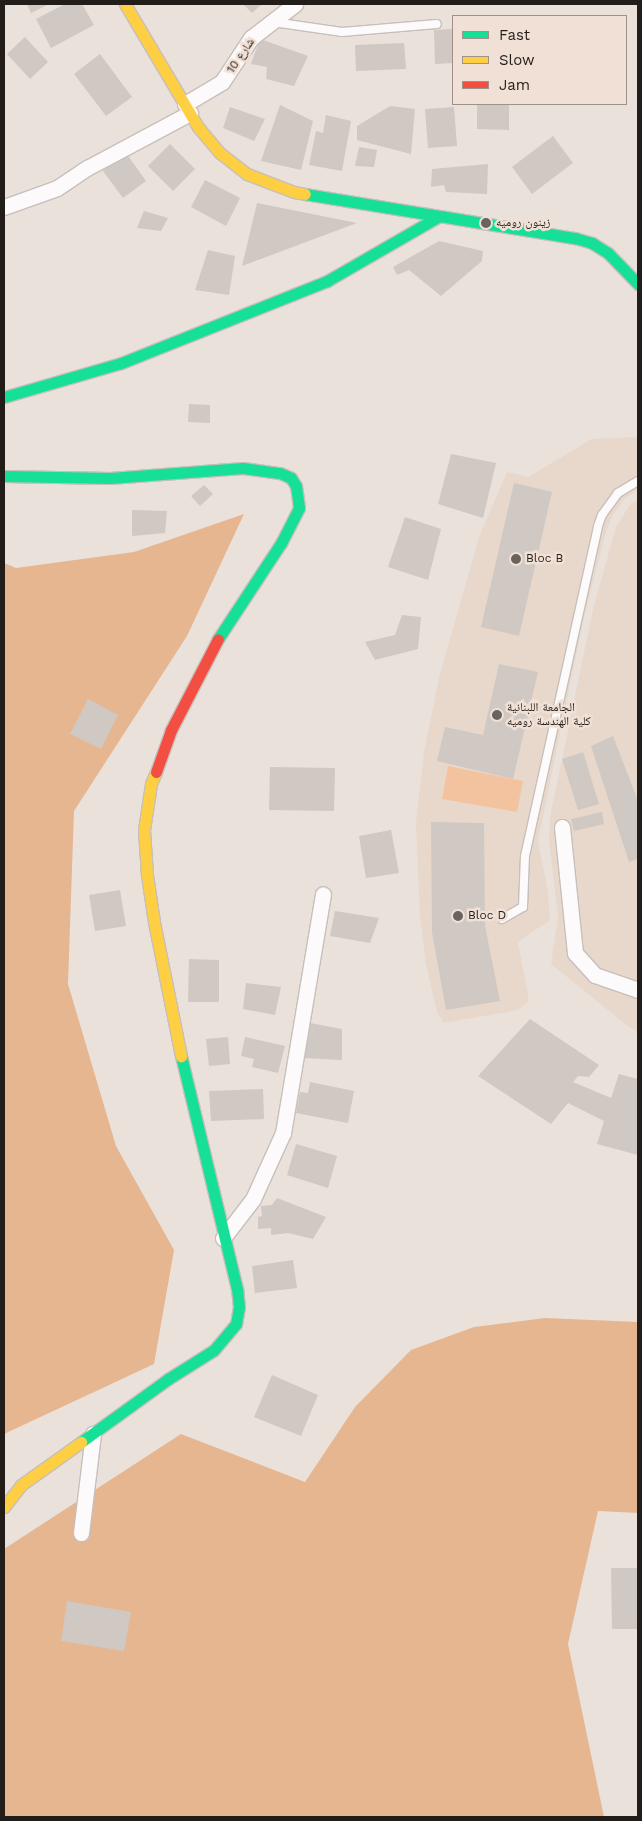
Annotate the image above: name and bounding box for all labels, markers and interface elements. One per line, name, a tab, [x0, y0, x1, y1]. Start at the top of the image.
legend	[452, 15, 627, 105]
text: Fast	[499, 26, 530, 44]
street label: شارع 10	[224, 36, 258, 76]
text: Slow	[499, 51, 535, 69]
text: Jam	[499, 76, 530, 94]
place label: زينون روميه	[496, 216, 550, 230]
marker: زينون روميه	[480, 217, 492, 229]
place label: Bloc B	[526, 552, 563, 566]
marker: Bloc B	[510, 553, 522, 565]
place label: الجامعة اللبنانية كلية الهندسة روميه	[507, 701, 591, 729]
marker: الجامعة اللبنانية كلية الهندسة روميه	[491, 709, 503, 721]
place label: Bloc D	[468, 909, 506, 923]
marker: Bloc D	[452, 910, 464, 922]

